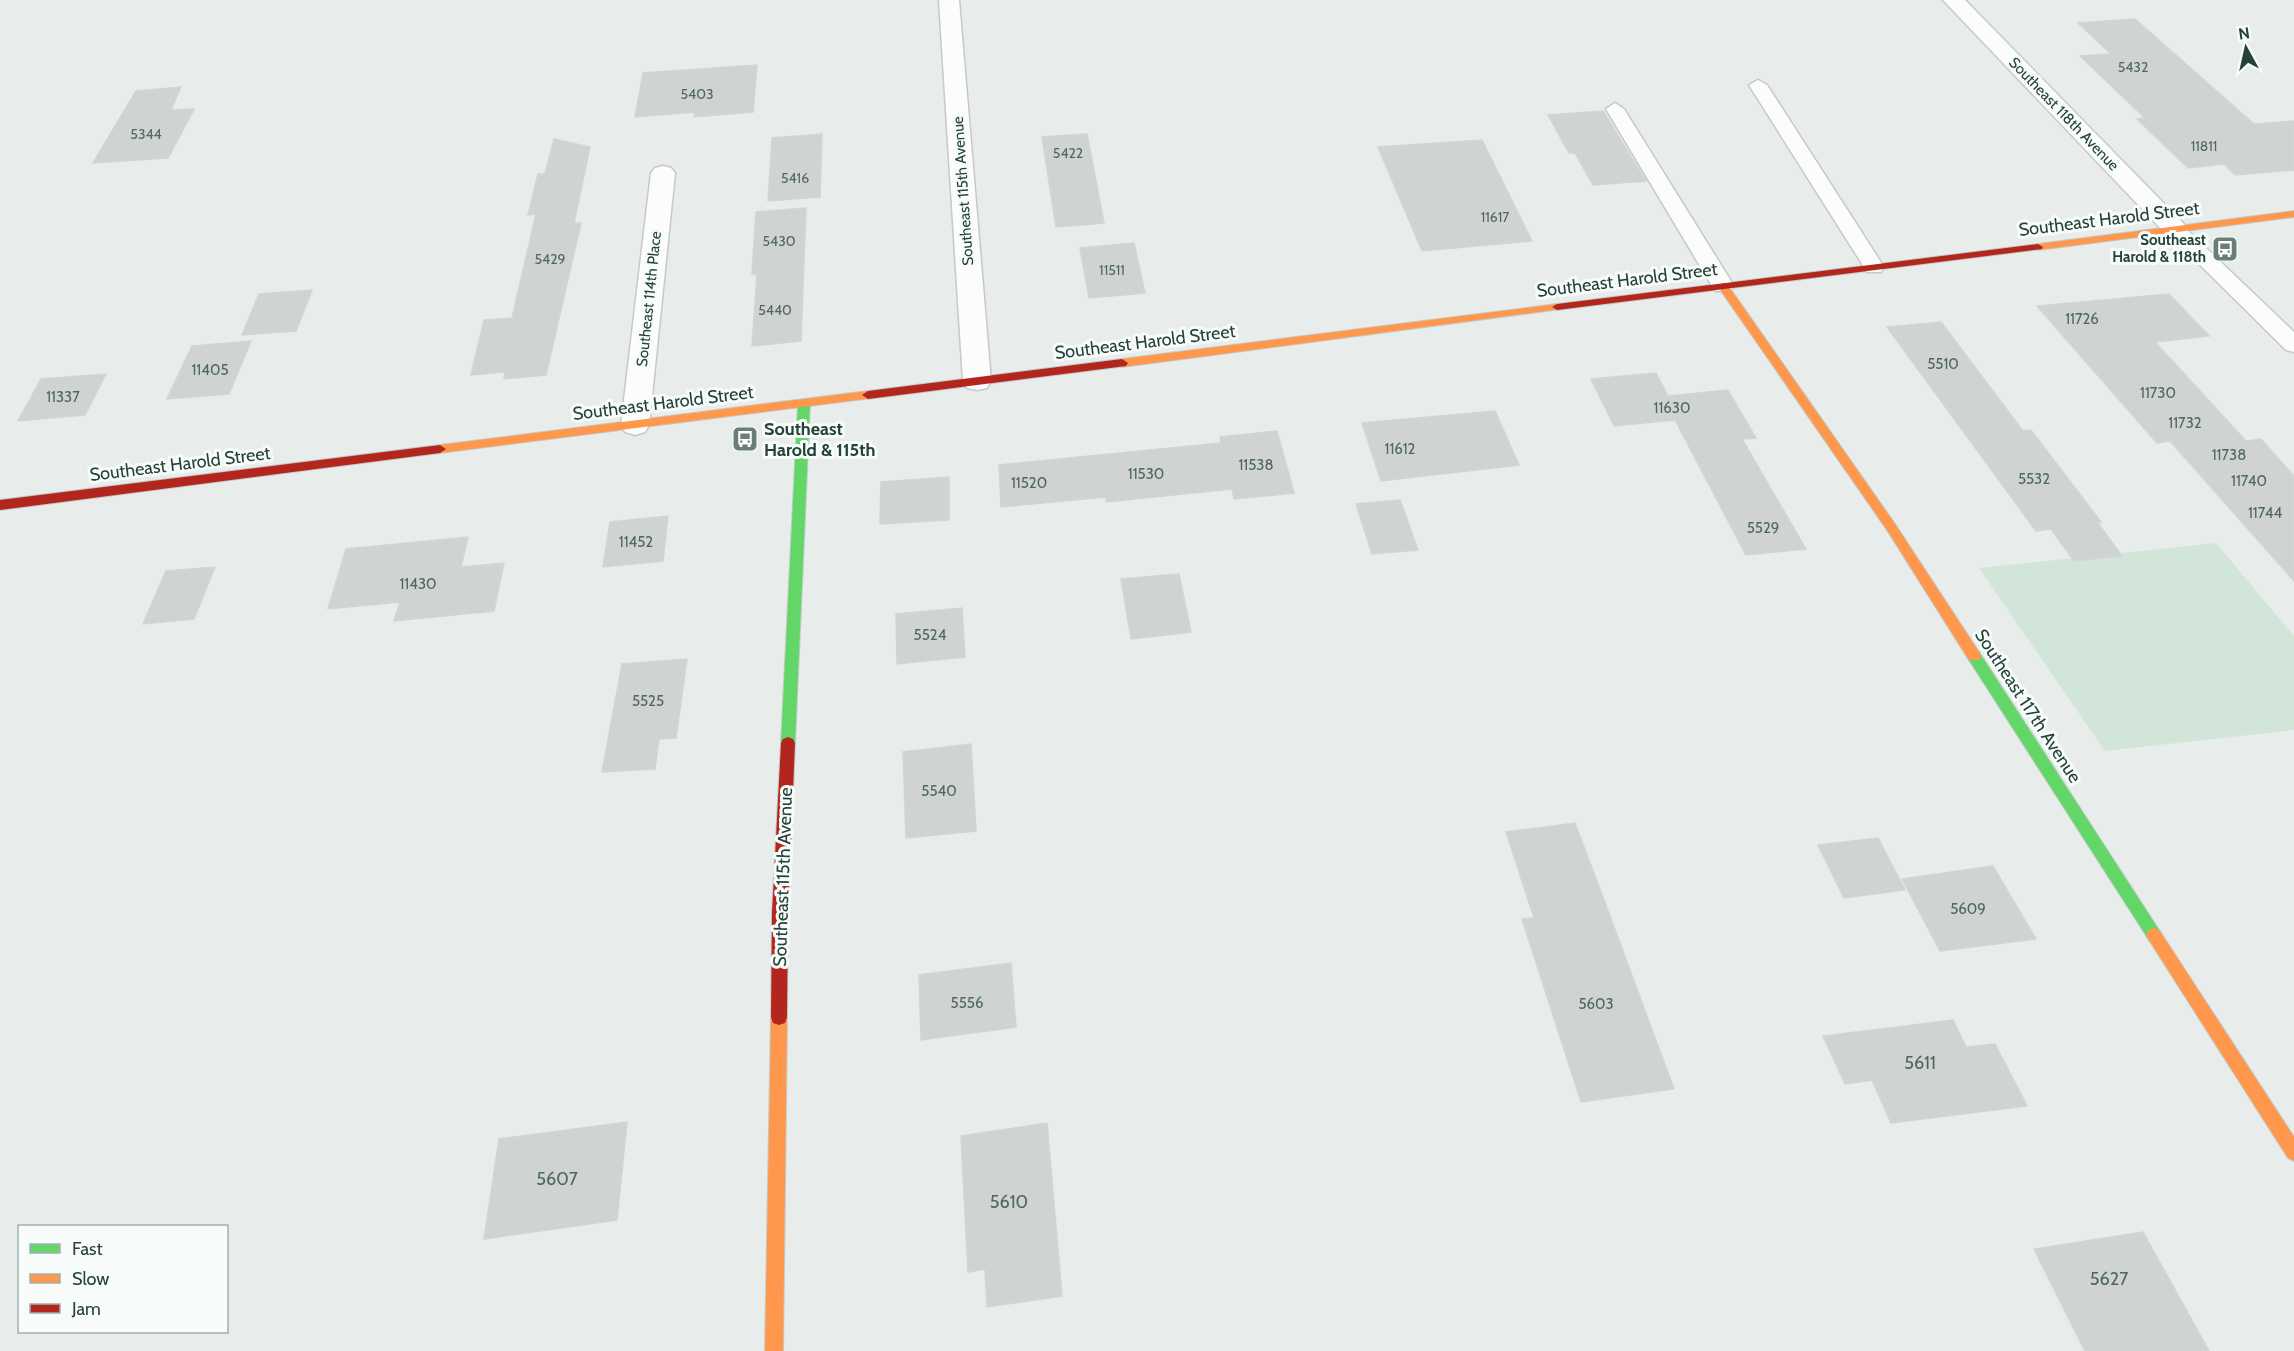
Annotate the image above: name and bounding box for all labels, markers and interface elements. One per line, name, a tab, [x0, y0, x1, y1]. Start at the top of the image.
north arrow	[2216, 18, 2276, 78]
text: N	[2237, 23, 2251, 44]
street label: Southeast 118th Avenue	[2005, 54, 2123, 175]
house number: 5432	[2118, 58, 2148, 76]
house number: 5403	[680, 85, 714, 103]
street label: Southeast 115th Avenue	[949, 115, 977, 266]
house number: 5344	[130, 125, 162, 143]
house number: 11811	[2191, 137, 2217, 155]
house number: 5422	[1053, 144, 1083, 162]
house number: 5416	[781, 169, 809, 187]
street label: Southeast Harold Street	[2017, 197, 2201, 241]
house number: 11617	[1481, 208, 1509, 226]
street label: Southeast 114th Place	[633, 230, 665, 368]
place label: Southeast Harold & 118th	[2112, 231, 2206, 266]
house number: 5430	[762, 232, 796, 250]
bus stop icon: Southeast Harold & 118th	[2210, 234, 2240, 264]
house number: 5429	[535, 250, 566, 268]
street label: Southeast Harold Street	[1535, 258, 1719, 302]
house number: 11511	[1099, 261, 1125, 279]
house number: 5440	[758, 301, 792, 319]
house number: 11726	[2065, 310, 2099, 328]
street label: Southeast Harold Street	[1053, 320, 1237, 364]
house number: 5510	[1927, 355, 1959, 373]
house number: 11405	[191, 361, 229, 379]
street label: Southeast Harold Street	[571, 381, 755, 425]
house number: 11730	[2140, 384, 2176, 402]
house number: 11337	[46, 388, 80, 406]
house number: 11630	[1654, 399, 1690, 417]
house number: 11732	[2168, 414, 2202, 432]
place label: Southeast Harold & 115th	[764, 418, 875, 461]
bus stop icon: Southeast Harold & 115th	[730, 424, 760, 454]
house number: 11612	[1385, 440, 1416, 458]
street label: Southeast Harold Street	[88, 442, 272, 486]
house number: 11738	[2212, 446, 2246, 464]
house number: 11538	[1238, 456, 1274, 474]
house number: 11530	[1128, 465, 1164, 483]
house number: 5532	[2018, 470, 2050, 488]
house number: 11740	[2231, 472, 2267, 490]
house number: 11520	[1011, 474, 1047, 492]
house number: 11744	[2248, 504, 2282, 522]
house number: 5529	[1747, 519, 1779, 537]
house number: 11452	[619, 533, 653, 551]
house number: 11430	[399, 575, 437, 593]
street label: Southeast 117th Avenue	[1970, 625, 2086, 787]
house number: 5524	[914, 626, 947, 644]
house number: 5525	[632, 692, 664, 710]
house number: 5540	[921, 782, 957, 800]
street label: Southeast 115th Avenue	[769, 787, 797, 967]
house number: 5609	[1950, 900, 1986, 918]
house number: 5556	[951, 994, 983, 1012]
house number: 5603	[1578, 995, 1614, 1013]
house number: 5611	[1904, 1052, 1936, 1074]
house number: 5607	[536, 1168, 578, 1190]
house number: 5610	[990, 1191, 1028, 1213]
legend	[18, 1225, 228, 1333]
text: Fast	[72, 1238, 103, 1260]
text: Slow	[72, 1268, 109, 1290]
house number: 5627	[2090, 1268, 2128, 1290]
text: Jam	[71, 1298, 101, 1320]

